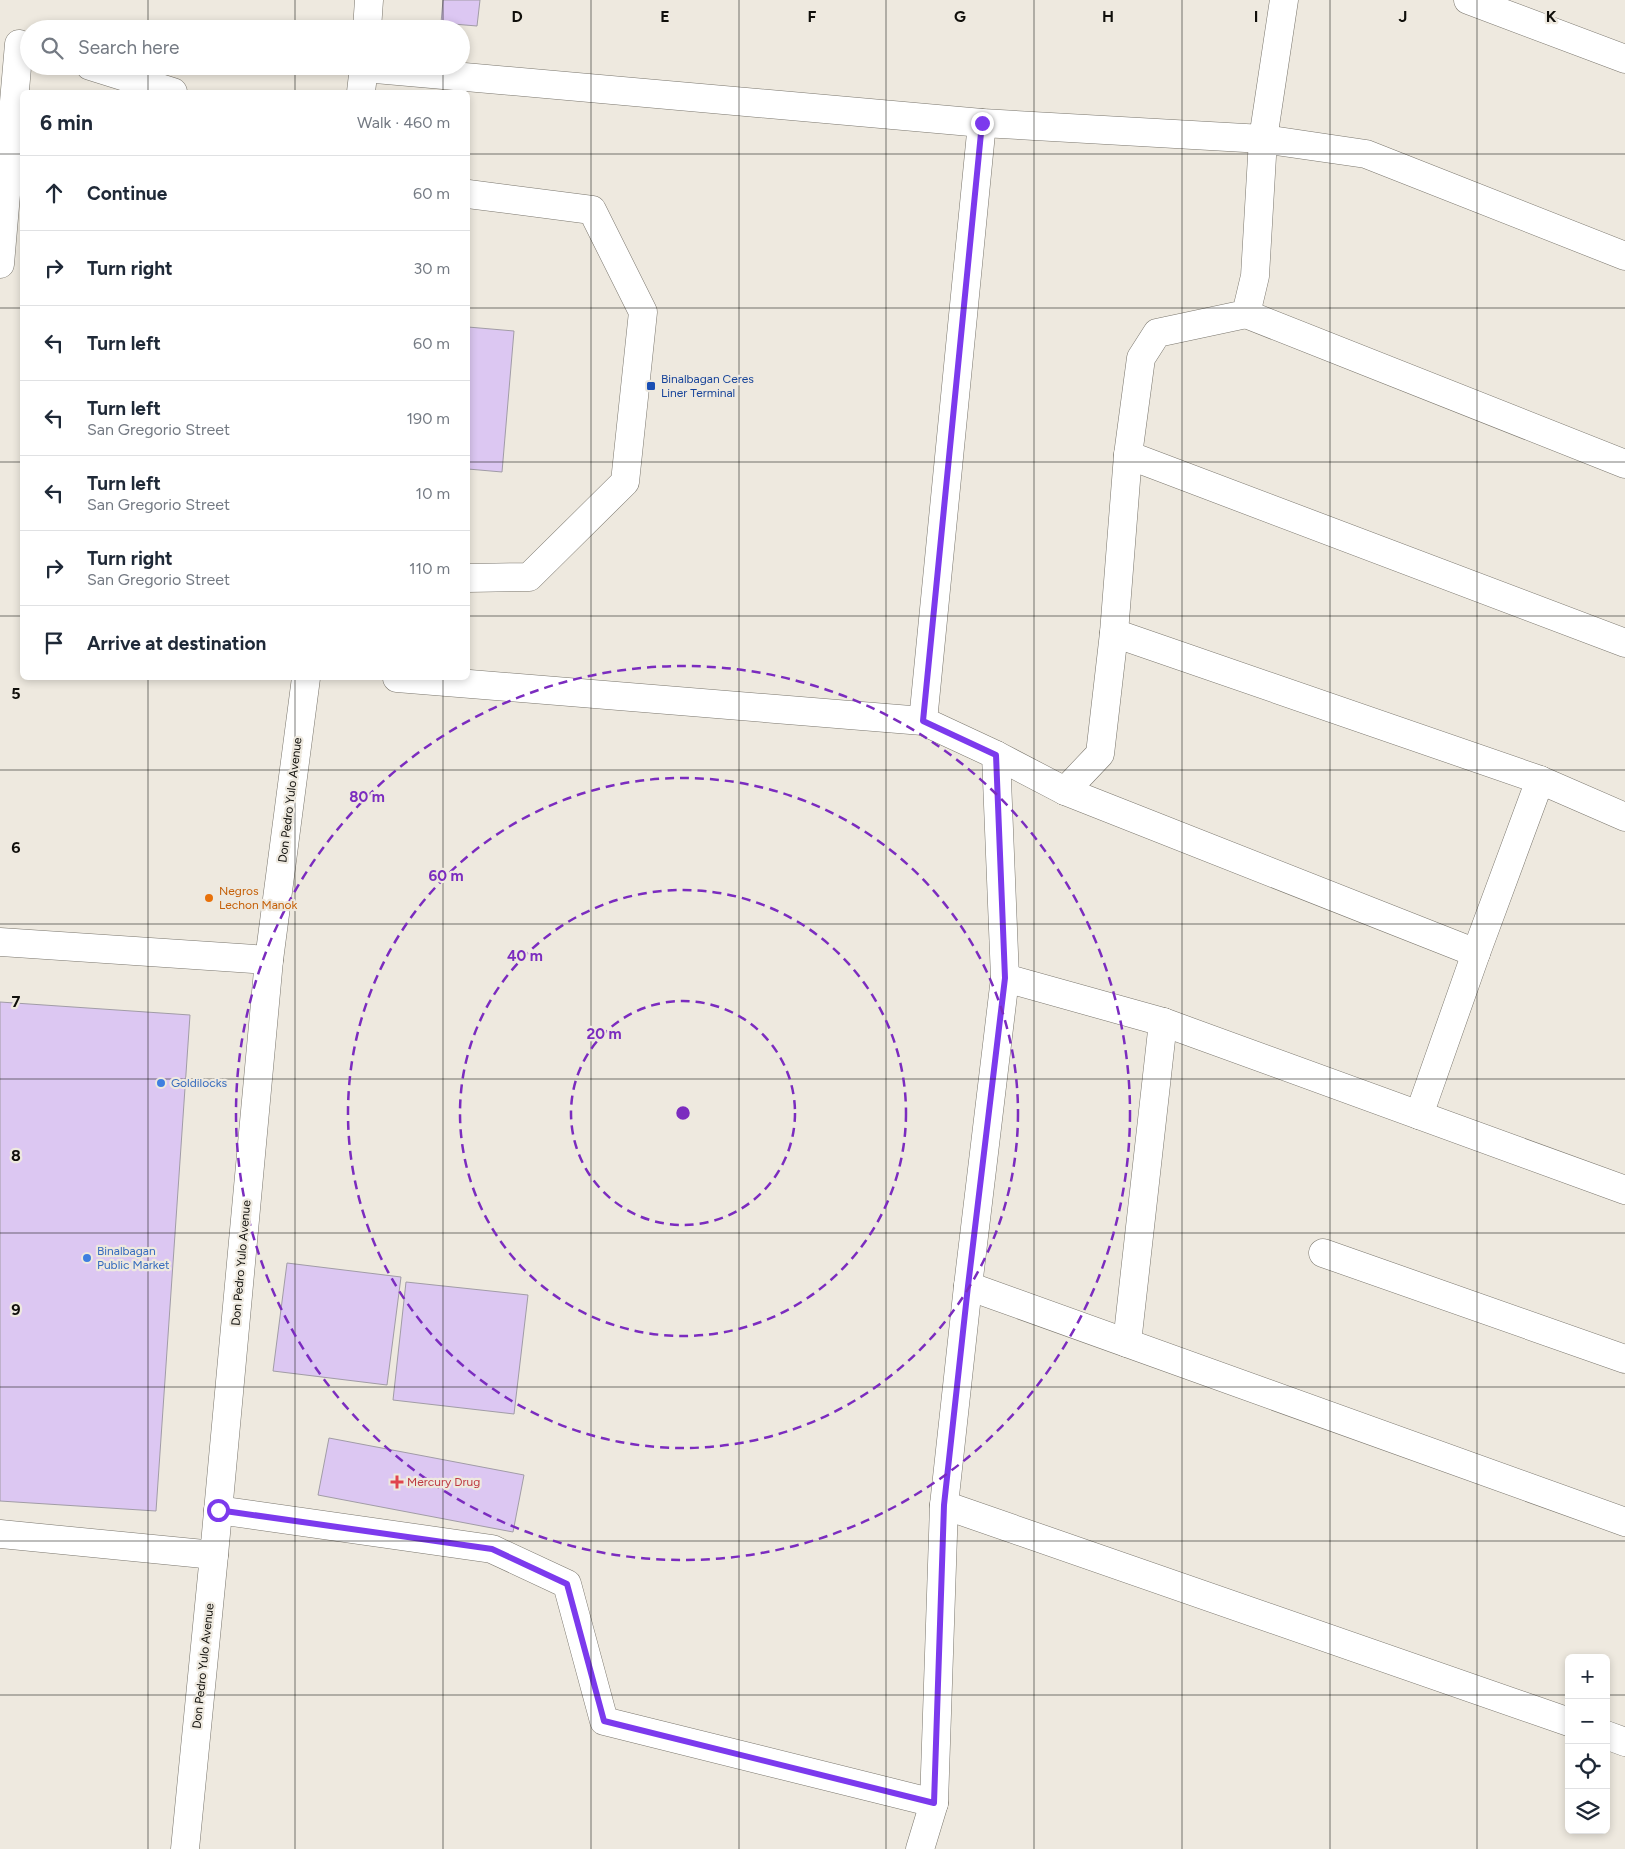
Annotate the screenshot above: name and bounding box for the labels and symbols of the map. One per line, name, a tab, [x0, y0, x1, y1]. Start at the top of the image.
text: D	[511, 7, 523, 26]
text: E	[660, 7, 670, 26]
text: F	[808, 7, 817, 26]
text: G	[954, 7, 966, 26]
text: H	[1102, 7, 1114, 26]
text: I	[1254, 7, 1258, 26]
text: J	[1399, 7, 1407, 26]
text: K	[1546, 7, 1557, 26]
route end	[971, 112, 994, 135]
place label: Binalbagan Ceres Liner Terminal	[661, 372, 754, 400]
marker: Binalbagan Ceres Liner Terminal	[645, 380, 657, 392]
text: 5	[11, 684, 21, 703]
street label: Don Pedro Yulo Avenue	[275, 736, 305, 863]
text: 80 m	[349, 788, 385, 806]
text: 6	[11, 838, 21, 857]
text: 60 m	[428, 867, 464, 885]
place label: Negros Lechon Manok	[219, 884, 298, 912]
marker: Negros Lechon Manok	[203, 892, 215, 904]
text: 40 m	[507, 947, 543, 965]
text: 7	[12, 992, 21, 1011]
text: 20 m	[586, 1025, 622, 1043]
place label: Goldilocks	[171, 1076, 227, 1090]
marker: Goldilocks	[155, 1077, 167, 1089]
centre of rings	[674, 1104, 692, 1122]
text: 8	[11, 1146, 21, 1165]
street label: Don Pedro Yulo Avenue	[229, 1199, 254, 1326]
place label: Binalbagan Public Market	[97, 1244, 170, 1272]
marker: Binalbagan Public Market	[81, 1252, 93, 1264]
text: 9	[11, 1300, 21, 1319]
place label: Mercury Drug	[407, 1475, 480, 1489]
marker: Mercury Drug	[391, 1476, 403, 1488]
route start	[207, 1499, 230, 1522]
street label: Don Pedro Yulo Avenue	[189, 1602, 217, 1729]

